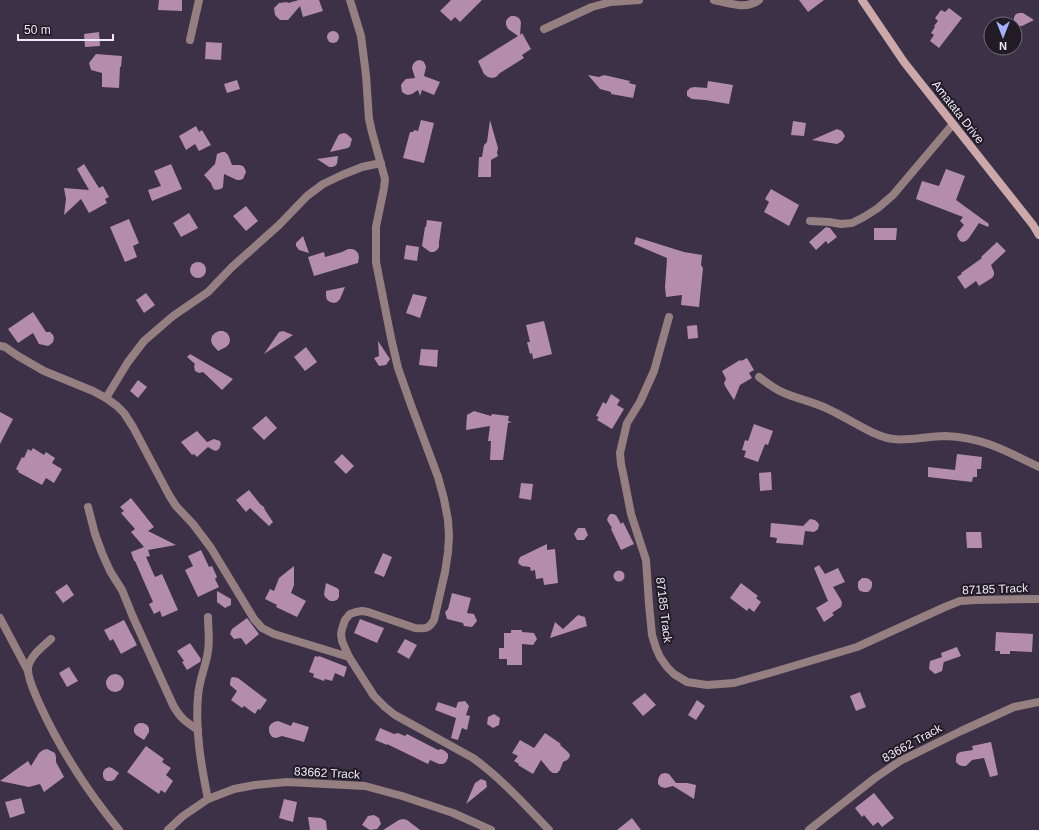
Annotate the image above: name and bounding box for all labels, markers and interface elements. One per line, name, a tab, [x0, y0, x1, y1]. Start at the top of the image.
scale bar	[18, 16, 113, 42]
north arrow	[983, 16, 1023, 56]
text: 50 m	[24, 23, 51, 37]
text: N	[999, 40, 1007, 52]
street label: Amatata Drive	[929, 78, 987, 147]
street label: 87185 Track	[653, 576, 675, 645]
street label: 87185 Track	[962, 581, 1029, 597]
street label: 83662 Track	[880, 720, 945, 765]
street label: 83662 Track	[294, 764, 361, 782]

